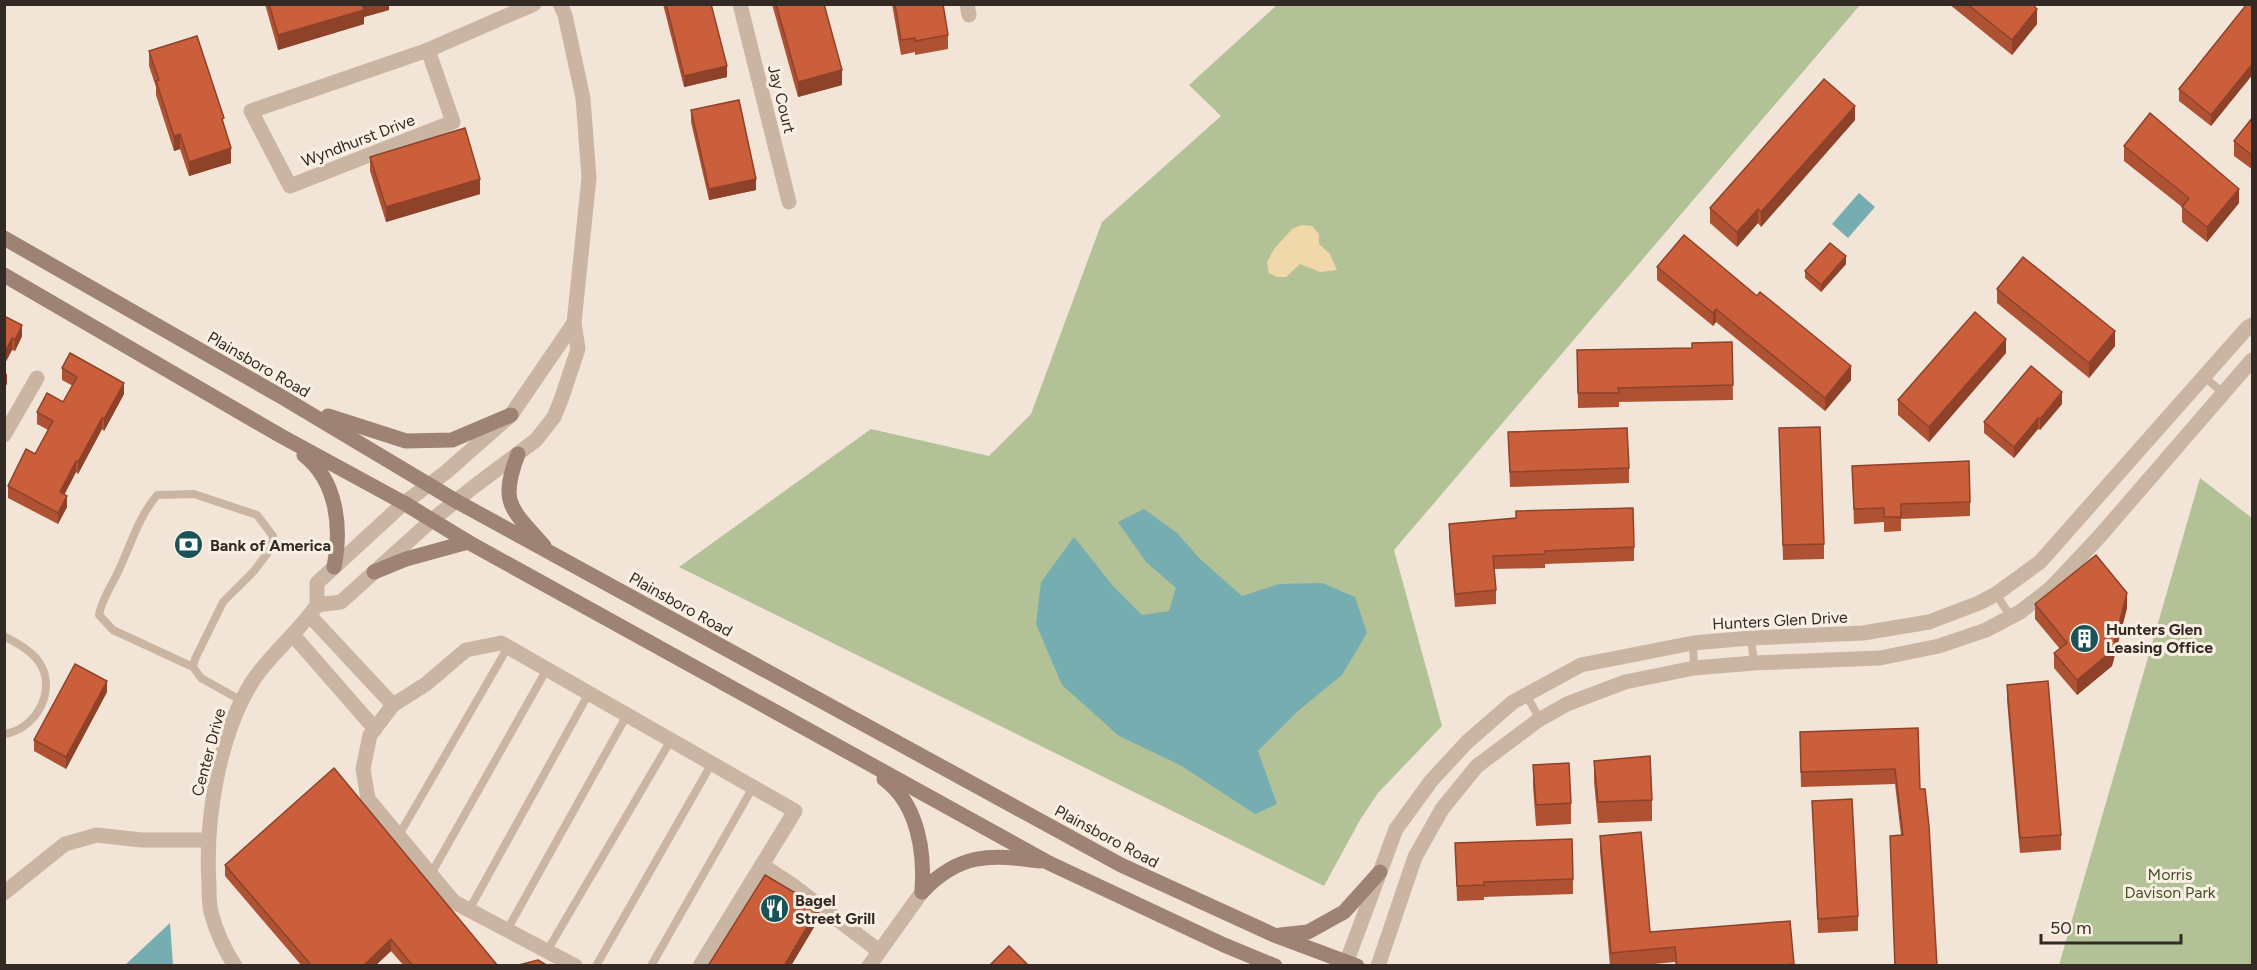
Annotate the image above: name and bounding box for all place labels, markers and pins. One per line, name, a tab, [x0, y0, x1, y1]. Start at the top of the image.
bank icon: Bank of America	[173, 529, 205, 561]
place label: Bank of America	[210, 536, 331, 555]
place label: Hunters Glen Leasing Office	[2106, 620, 2213, 657]
building icon: Hunters Glen Leasing Office	[2069, 622, 2101, 654]
place label: Bagel Street Grill	[795, 891, 875, 928]
restaurant icon: Bagel Street Grill	[758, 893, 790, 925]

